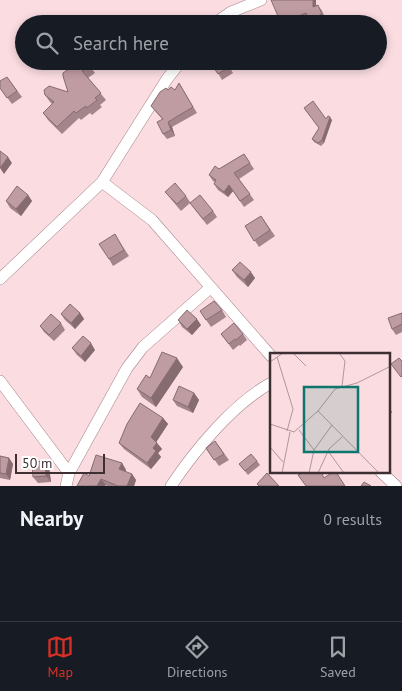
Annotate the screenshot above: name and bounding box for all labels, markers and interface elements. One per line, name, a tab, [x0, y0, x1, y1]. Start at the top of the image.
search box	[15, 15, 387, 70]
icon: search	[33, 29, 61, 57]
text: Search here	[73, 31, 169, 55]
inset map	[270, 353, 390, 473]
scale bar	[15, 451, 105, 474]
text: 50 m	[22, 454, 52, 472]
text: Nearby	[20, 505, 83, 532]
text: 0 results	[323, 509, 382, 529]
tab: Map	[46, 633, 74, 681]
tab: Directions	[167, 633, 227, 681]
tab: Saved	[320, 633, 356, 681]

